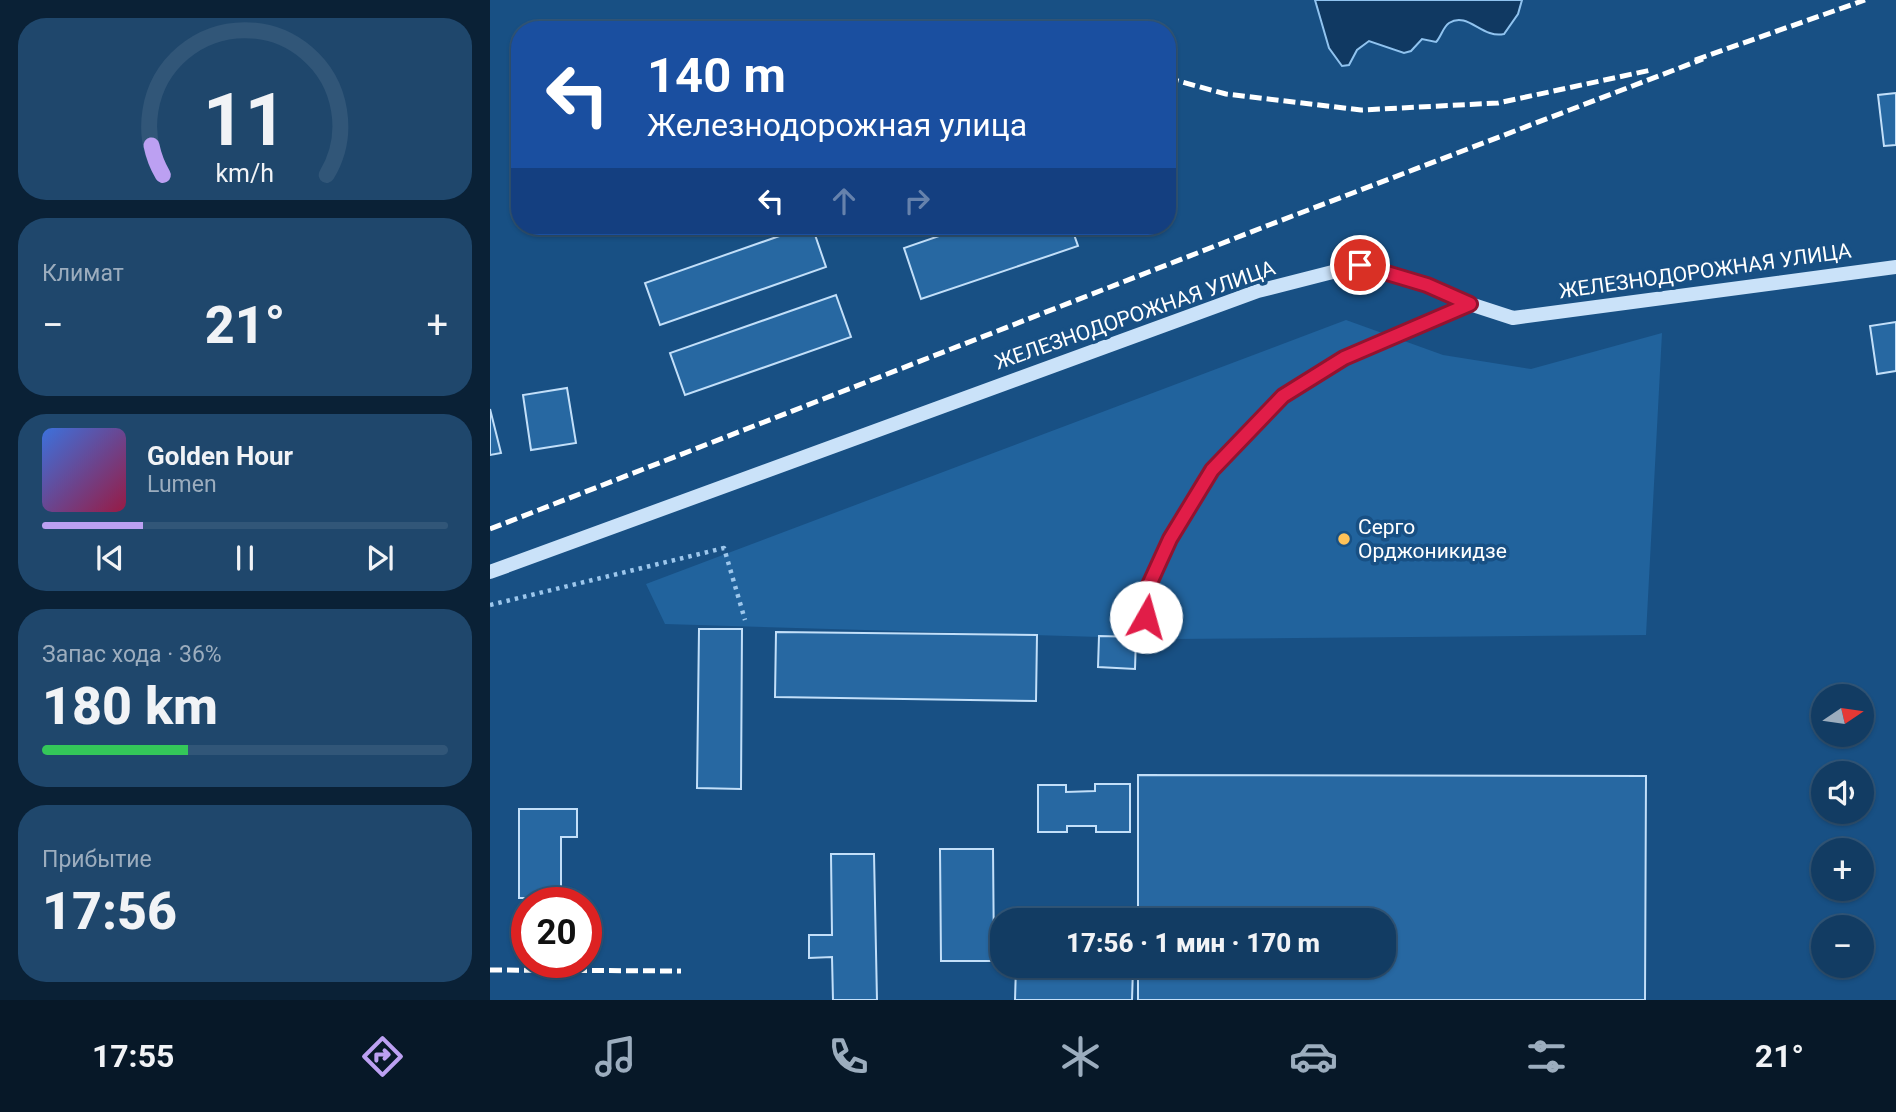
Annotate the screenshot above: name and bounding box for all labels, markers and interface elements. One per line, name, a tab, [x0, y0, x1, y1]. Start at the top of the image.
text: 140 m	[647, 47, 786, 104]
icon: left	[532, 49, 623, 140]
text: 11	[203, 77, 287, 163]
text: Железнодорожная улица	[647, 106, 1027, 144]
text: km/h	[216, 159, 274, 188]
icon: left	[752, 182, 790, 220]
icon: ahead	[825, 182, 863, 220]
icon: right	[898, 182, 936, 220]
pin	[1330, 235, 1390, 295]
street label: ЖЕЛЕЗНОДОРОЖНАЯ УЛИЦА	[1557, 239, 1853, 303]
icon: arrive	[1341, 246, 1379, 284]
street label: ЖЕЛЕЗНОДОРОЖНАЯ УЛИЦА	[992, 256, 1279, 374]
text: Климат	[42, 260, 124, 287]
text: 21°	[205, 295, 285, 356]
text: −	[42, 303, 64, 347]
text: +	[426, 303, 448, 347]
text: Golden Hour	[147, 441, 293, 471]
text: Lumen	[147, 471, 217, 498]
place label: Серго Орджоникидзе	[1358, 515, 1507, 563]
marker: Серго Орджоникидзе	[1336, 531, 1352, 547]
icon: previous	[91, 539, 129, 577]
icon: pause	[226, 539, 264, 577]
icon: next	[361, 539, 399, 577]
position arrow	[1109, 580, 1183, 654]
text: Запас хода · 36%	[42, 641, 222, 668]
text: 180 km	[42, 676, 218, 737]
north arrow	[1811, 684, 1874, 747]
map controls	[1811, 684, 1874, 978]
button: sound	[1811, 761, 1874, 824]
button: +	[1811, 838, 1874, 901]
text: Прибытие	[42, 846, 152, 873]
text: 17:56	[42, 881, 177, 942]
speed limit sign: 20	[511, 887, 602, 978]
button: −	[1811, 915, 1874, 978]
text: 17:56 · 1 мин · 170 m	[1066, 928, 1320, 958]
icon: directions	[358, 1032, 407, 1081]
icon: music	[591, 1032, 640, 1081]
icon: phone	[824, 1032, 873, 1081]
icon: climate	[1056, 1032, 1105, 1081]
icon: car	[1289, 1032, 1338, 1081]
icon: filters	[1522, 1032, 1571, 1081]
text: 17:55	[92, 1037, 174, 1075]
text: 21°	[1755, 1037, 1804, 1075]

